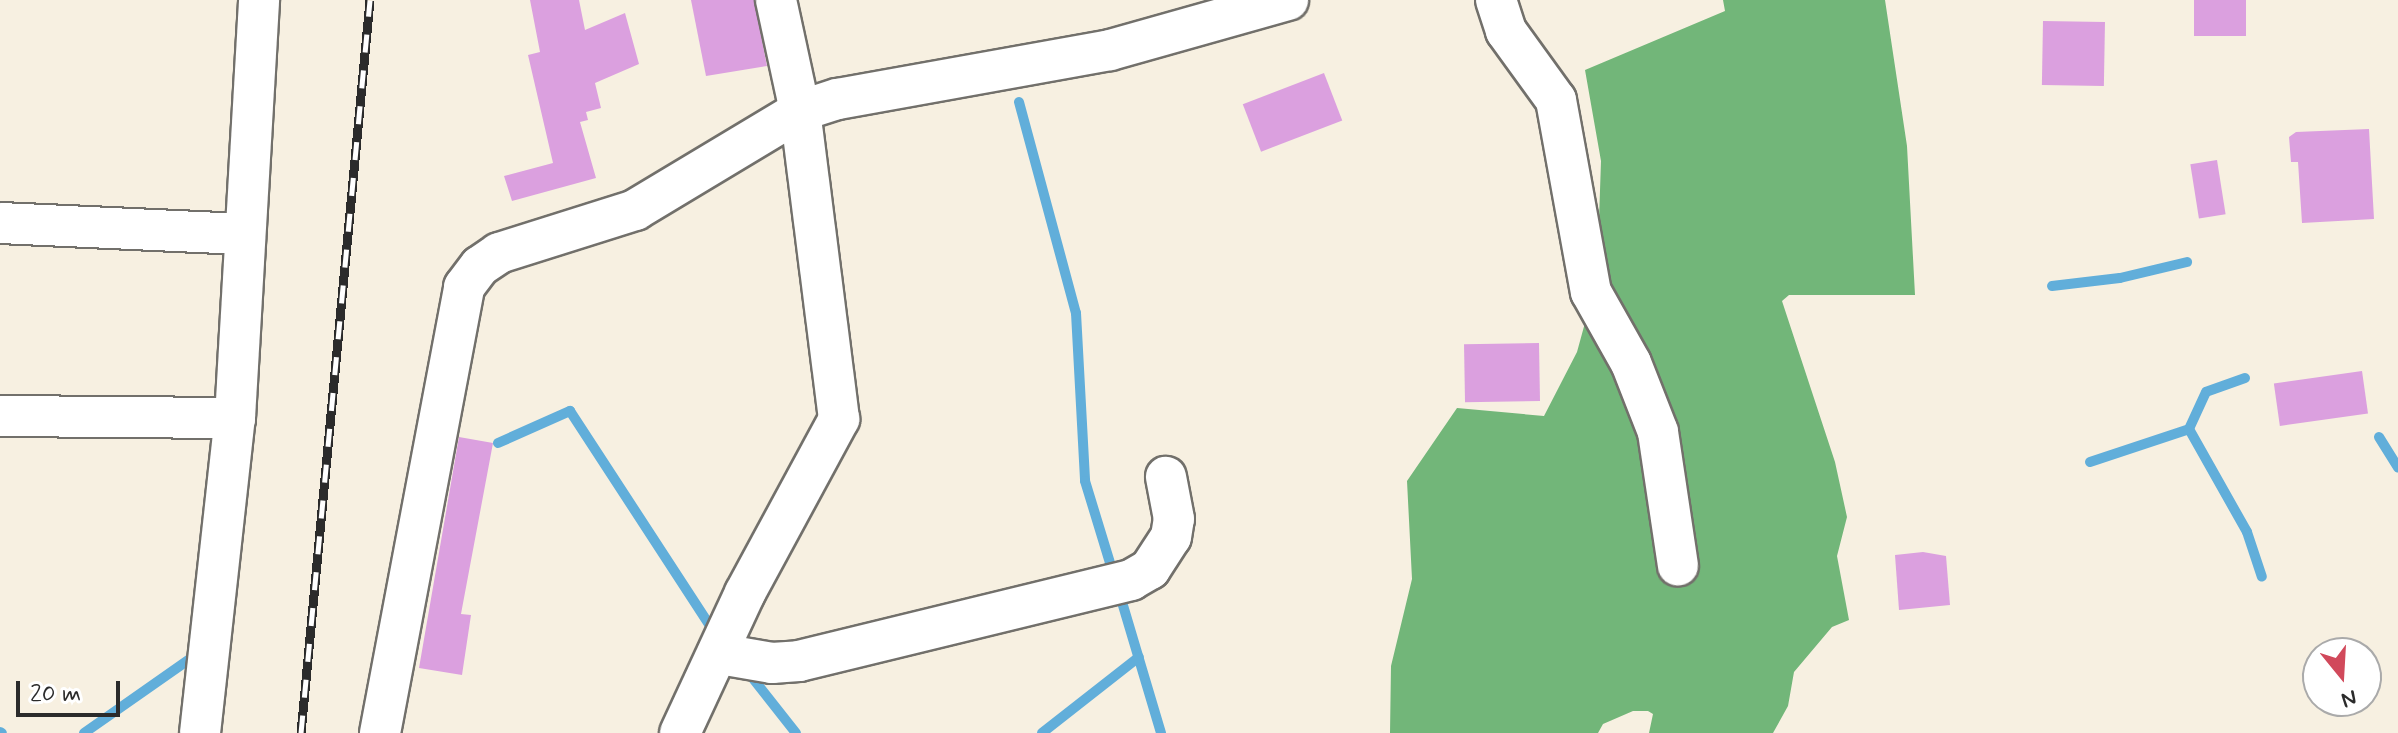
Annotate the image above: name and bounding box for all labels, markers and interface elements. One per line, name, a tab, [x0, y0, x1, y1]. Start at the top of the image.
north arrow	[2302, 637, 2382, 717]
scale bar	[20, 665, 124, 715]
text: 20 m	[30, 679, 81, 710]
text: N	[2338, 682, 2360, 714]

